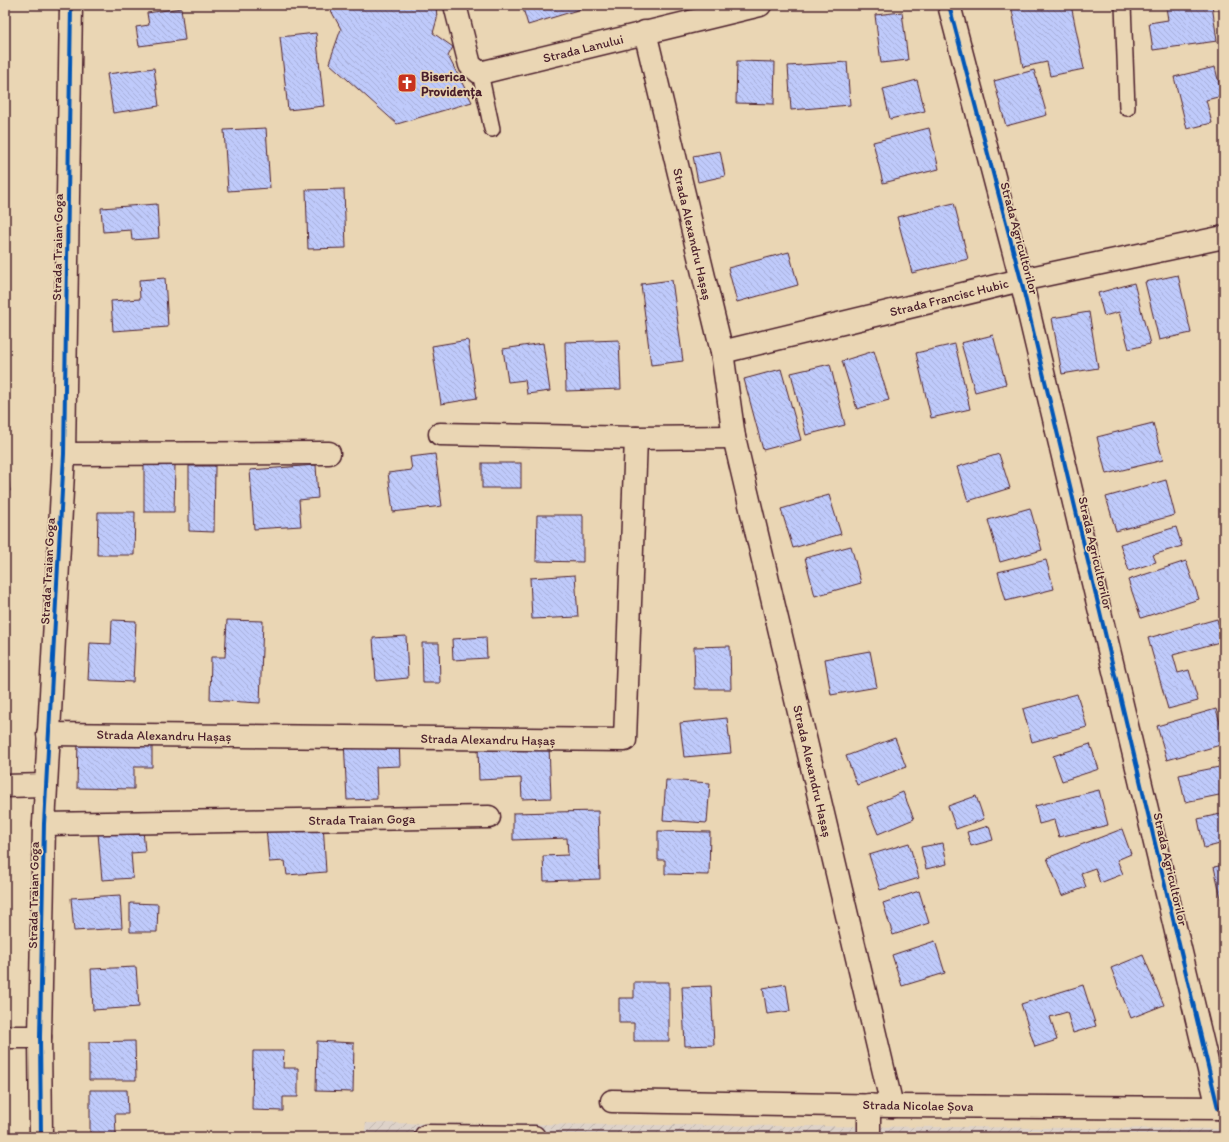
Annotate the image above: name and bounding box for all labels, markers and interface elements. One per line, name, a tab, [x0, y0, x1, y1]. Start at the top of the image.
street label: Strada Lanului	[541, 31, 625, 66]
place label: Biserica Providența	[421, 69, 482, 100]
church icon: Biserica Providența	[396, 72, 418, 94]
street label: Strada Alexandru Hașaș	[670, 167, 715, 302]
street label: Strada Agricultorilor	[997, 180, 1042, 296]
street label: Strada Traian Goga	[49, 193, 66, 301]
street label: Strada Francisc Hubic	[888, 275, 1010, 320]
street label: Strada Agricultorilor	[1075, 495, 1116, 611]
street label: Strada Traian Goga	[37, 517, 58, 625]
street label: Strada Alexandru Hașaș	[790, 704, 835, 839]
street label: Strada Alexandru Hașaș	[96, 727, 232, 744]
street label: Strada Alexandru Hașaș	[420, 731, 556, 748]
street label: Strada Traian Goga	[308, 811, 416, 828]
street label: Strada Agricultorilor	[1150, 811, 1191, 927]
street label: Strada Traian Goga	[25, 841, 42, 949]
street label: Strada Nicolae Șova	[862, 1097, 974, 1114]

